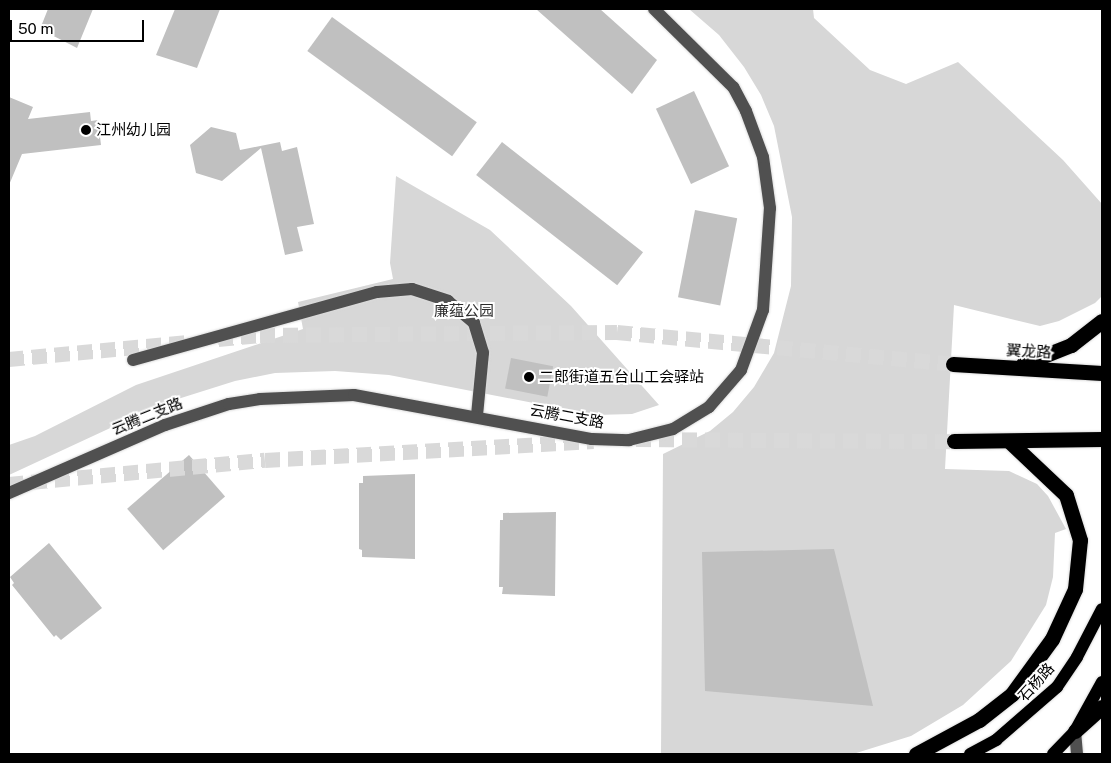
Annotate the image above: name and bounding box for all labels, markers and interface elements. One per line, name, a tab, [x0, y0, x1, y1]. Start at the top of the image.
scale bar	[12, 10, 146, 42]
text: 50 m	[18, 20, 53, 37]
place label: 江州幼儿园	[96, 121, 171, 139]
marker: 江州幼儿园	[80, 124, 92, 136]
park label: 廉蕴公园	[434, 302, 494, 320]
street label: 翼龙路	[1006, 341, 1052, 361]
place label: 二郎街道五台山工会驿站	[539, 368, 704, 386]
marker: 二郎街道五台山工会驿站	[523, 371, 535, 383]
street label: 云腾二支路	[109, 394, 185, 438]
street label: 云腾二支路	[529, 401, 605, 431]
street label: 石杨路	[1014, 659, 1058, 705]

